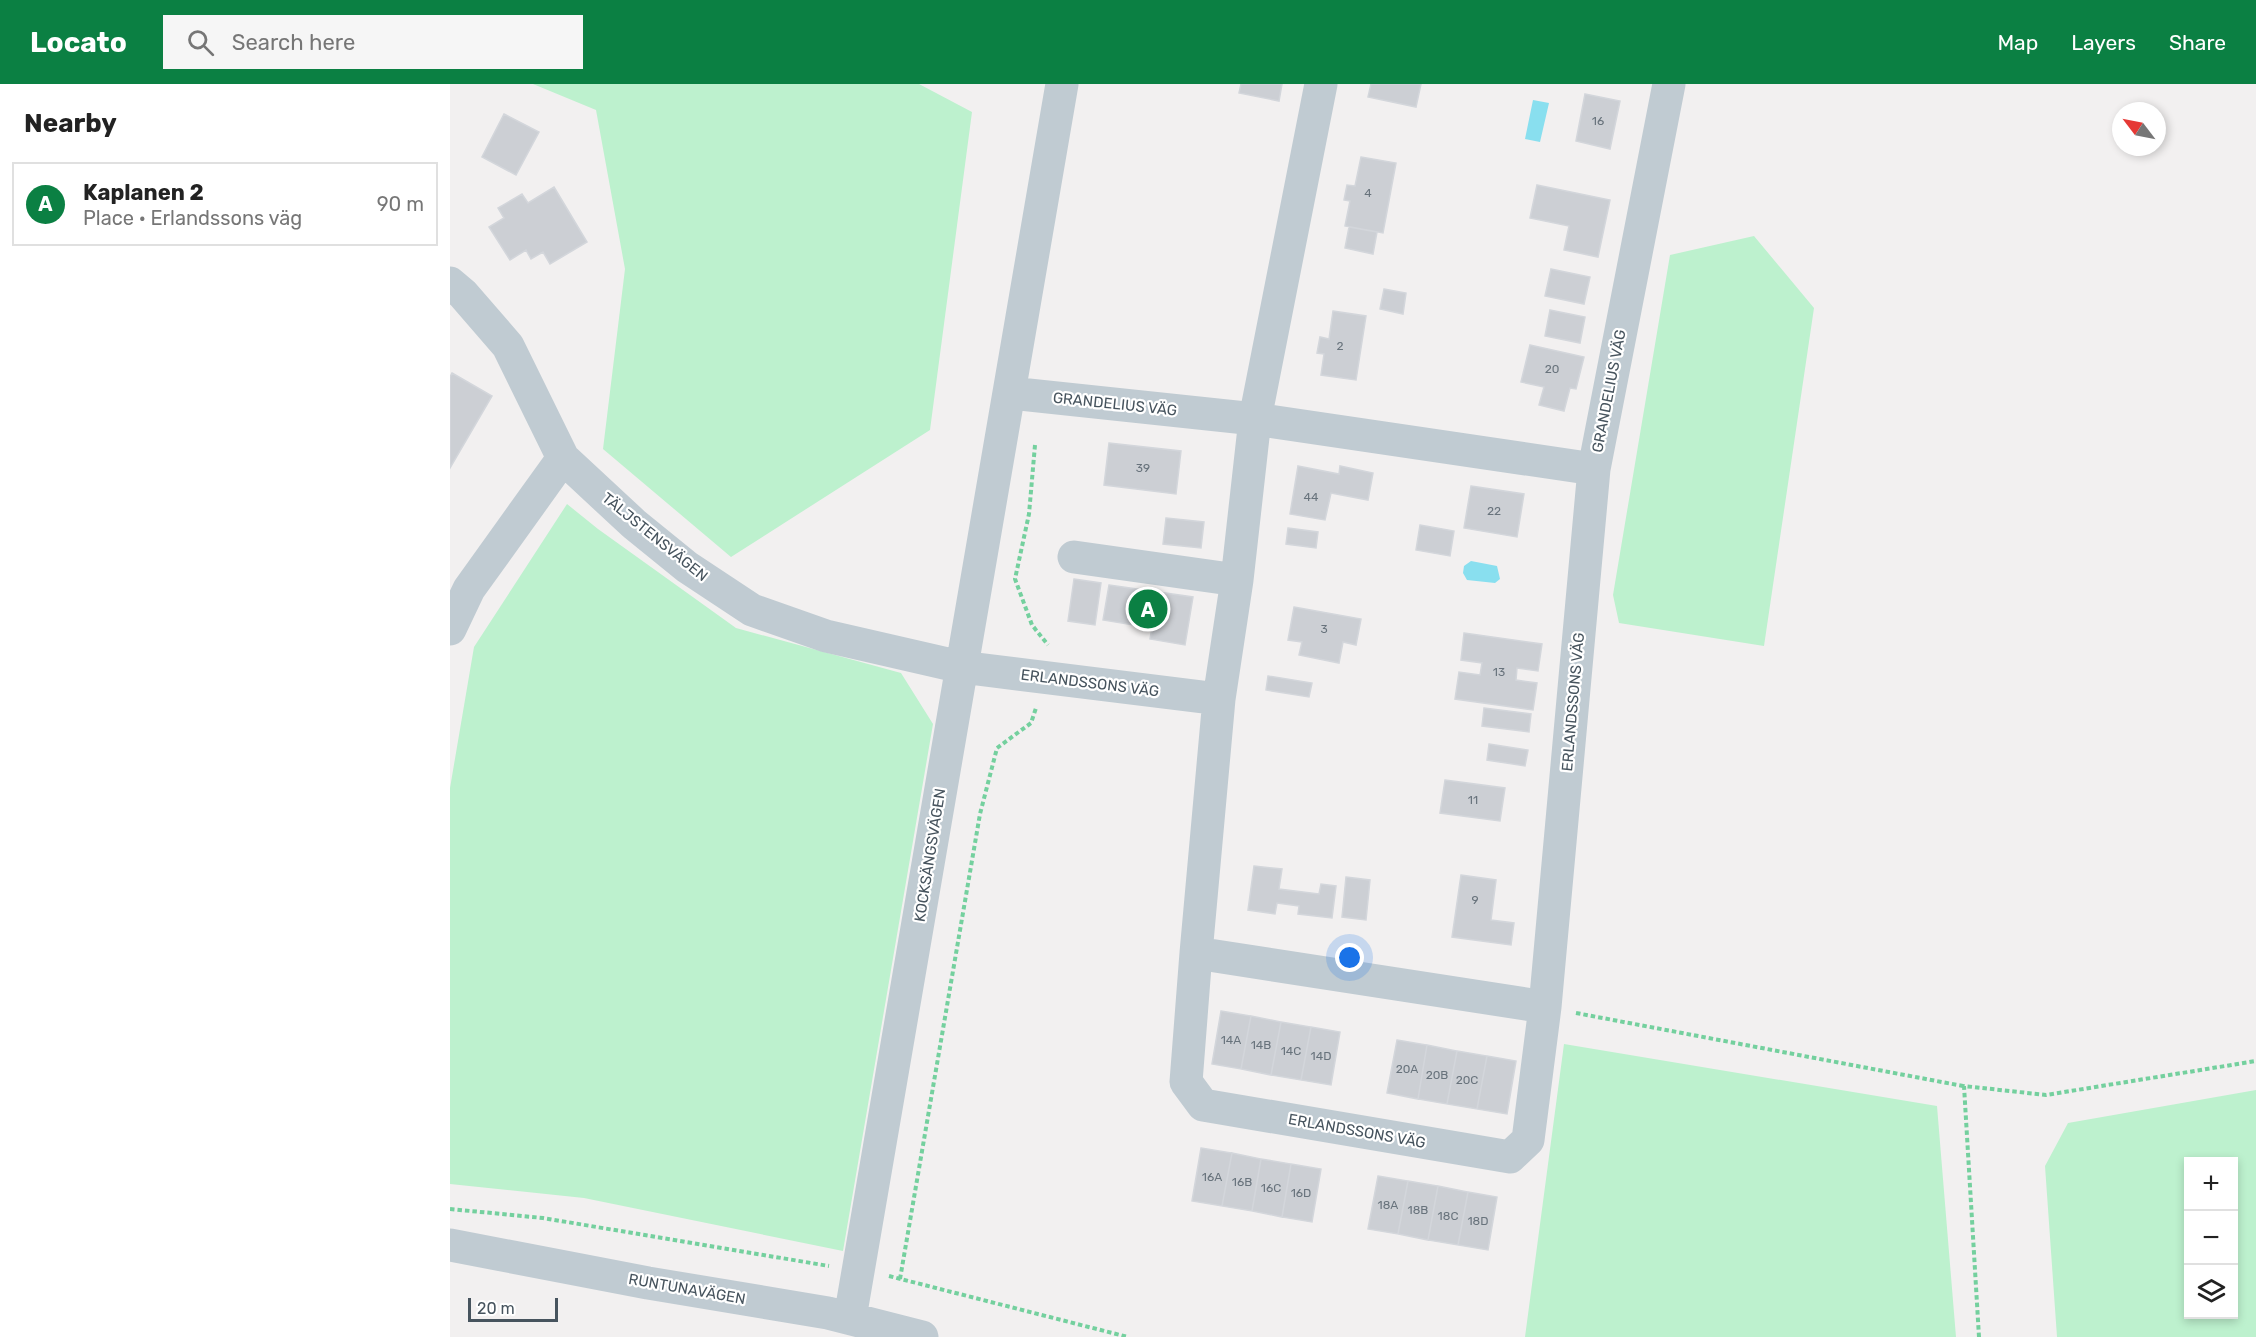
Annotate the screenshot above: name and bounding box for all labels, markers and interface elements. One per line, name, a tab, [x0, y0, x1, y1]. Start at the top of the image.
search box	[163, 15, 583, 69]
text: Locato	[30, 26, 127, 59]
icon: search	[184, 26, 217, 59]
text: Search here	[232, 29, 355, 56]
text: Map	[1997, 30, 2038, 55]
text: Layers	[2071, 30, 2136, 55]
text: Share	[2169, 30, 2226, 55]
north arrow	[2112, 102, 2166, 156]
text: Nearby	[24, 108, 117, 139]
house number: 16	[1592, 114, 1604, 128]
text: Kaplanen 2	[83, 179, 204, 206]
house number: 4	[1364, 186, 1372, 200]
text: A	[38, 192, 53, 216]
text: 90 m	[377, 192, 424, 216]
text: Place · Erlandssons väg	[83, 206, 302, 230]
street label: GRANDELIUS VÄG	[1588, 328, 1630, 454]
house number: 2	[1336, 339, 1344, 353]
house number: 20	[1545, 362, 1559, 376]
street label: GRANDELIUS VÄG	[1052, 389, 1178, 419]
house number: 39	[1136, 461, 1150, 475]
street label: TÄLJSTENSVÄGEN	[599, 489, 711, 585]
house number: 44	[1304, 490, 1319, 504]
house number: 22	[1487, 504, 1501, 518]
pin: A	[1128, 586, 1168, 632]
house number: 3	[1320, 622, 1328, 636]
street label: ERLANDSSONS VÄG	[1558, 632, 1588, 772]
house number: 13	[1493, 665, 1505, 679]
street label: ERLANDSSONS VÄG	[1020, 666, 1160, 700]
street label: KOCKSÄNGSVÄGEN	[911, 787, 949, 923]
house number: 11	[1468, 793, 1478, 807]
house number: 9	[1471, 893, 1479, 907]
your location	[1335, 943, 1364, 972]
house number: 14A	[1221, 1033, 1241, 1047]
house number: 14B	[1251, 1038, 1271, 1052]
house number: 14C	[1281, 1044, 1301, 1058]
house number: 14D	[1311, 1049, 1331, 1063]
house number: 20A	[1396, 1062, 1418, 1076]
house number: 20B	[1426, 1068, 1448, 1082]
house number: 20C	[1456, 1073, 1478, 1087]
street label: ERLANDSSONS VÄG	[1287, 1110, 1427, 1152]
map controls	[2184, 1157, 2238, 1319]
button: +	[2184, 1157, 2238, 1211]
house number: 16A	[1202, 1170, 1222, 1184]
house number: 16B	[1232, 1175, 1252, 1189]
house number: 16C	[1261, 1181, 1281, 1195]
house number: 16D	[1291, 1186, 1311, 1200]
house number: 18A	[1378, 1198, 1398, 1212]
house number: 18B	[1408, 1203, 1428, 1217]
house number: 18C	[1438, 1209, 1458, 1223]
button: −	[2184, 1211, 2238, 1265]
house number: 18D	[1467, 1214, 1489, 1228]
button: layers	[2184, 1265, 2238, 1319]
street label: RUNTUNAVÄGEN	[627, 1270, 747, 1308]
scale bar	[468, 1295, 558, 1322]
text: 20 m	[477, 1299, 515, 1318]

